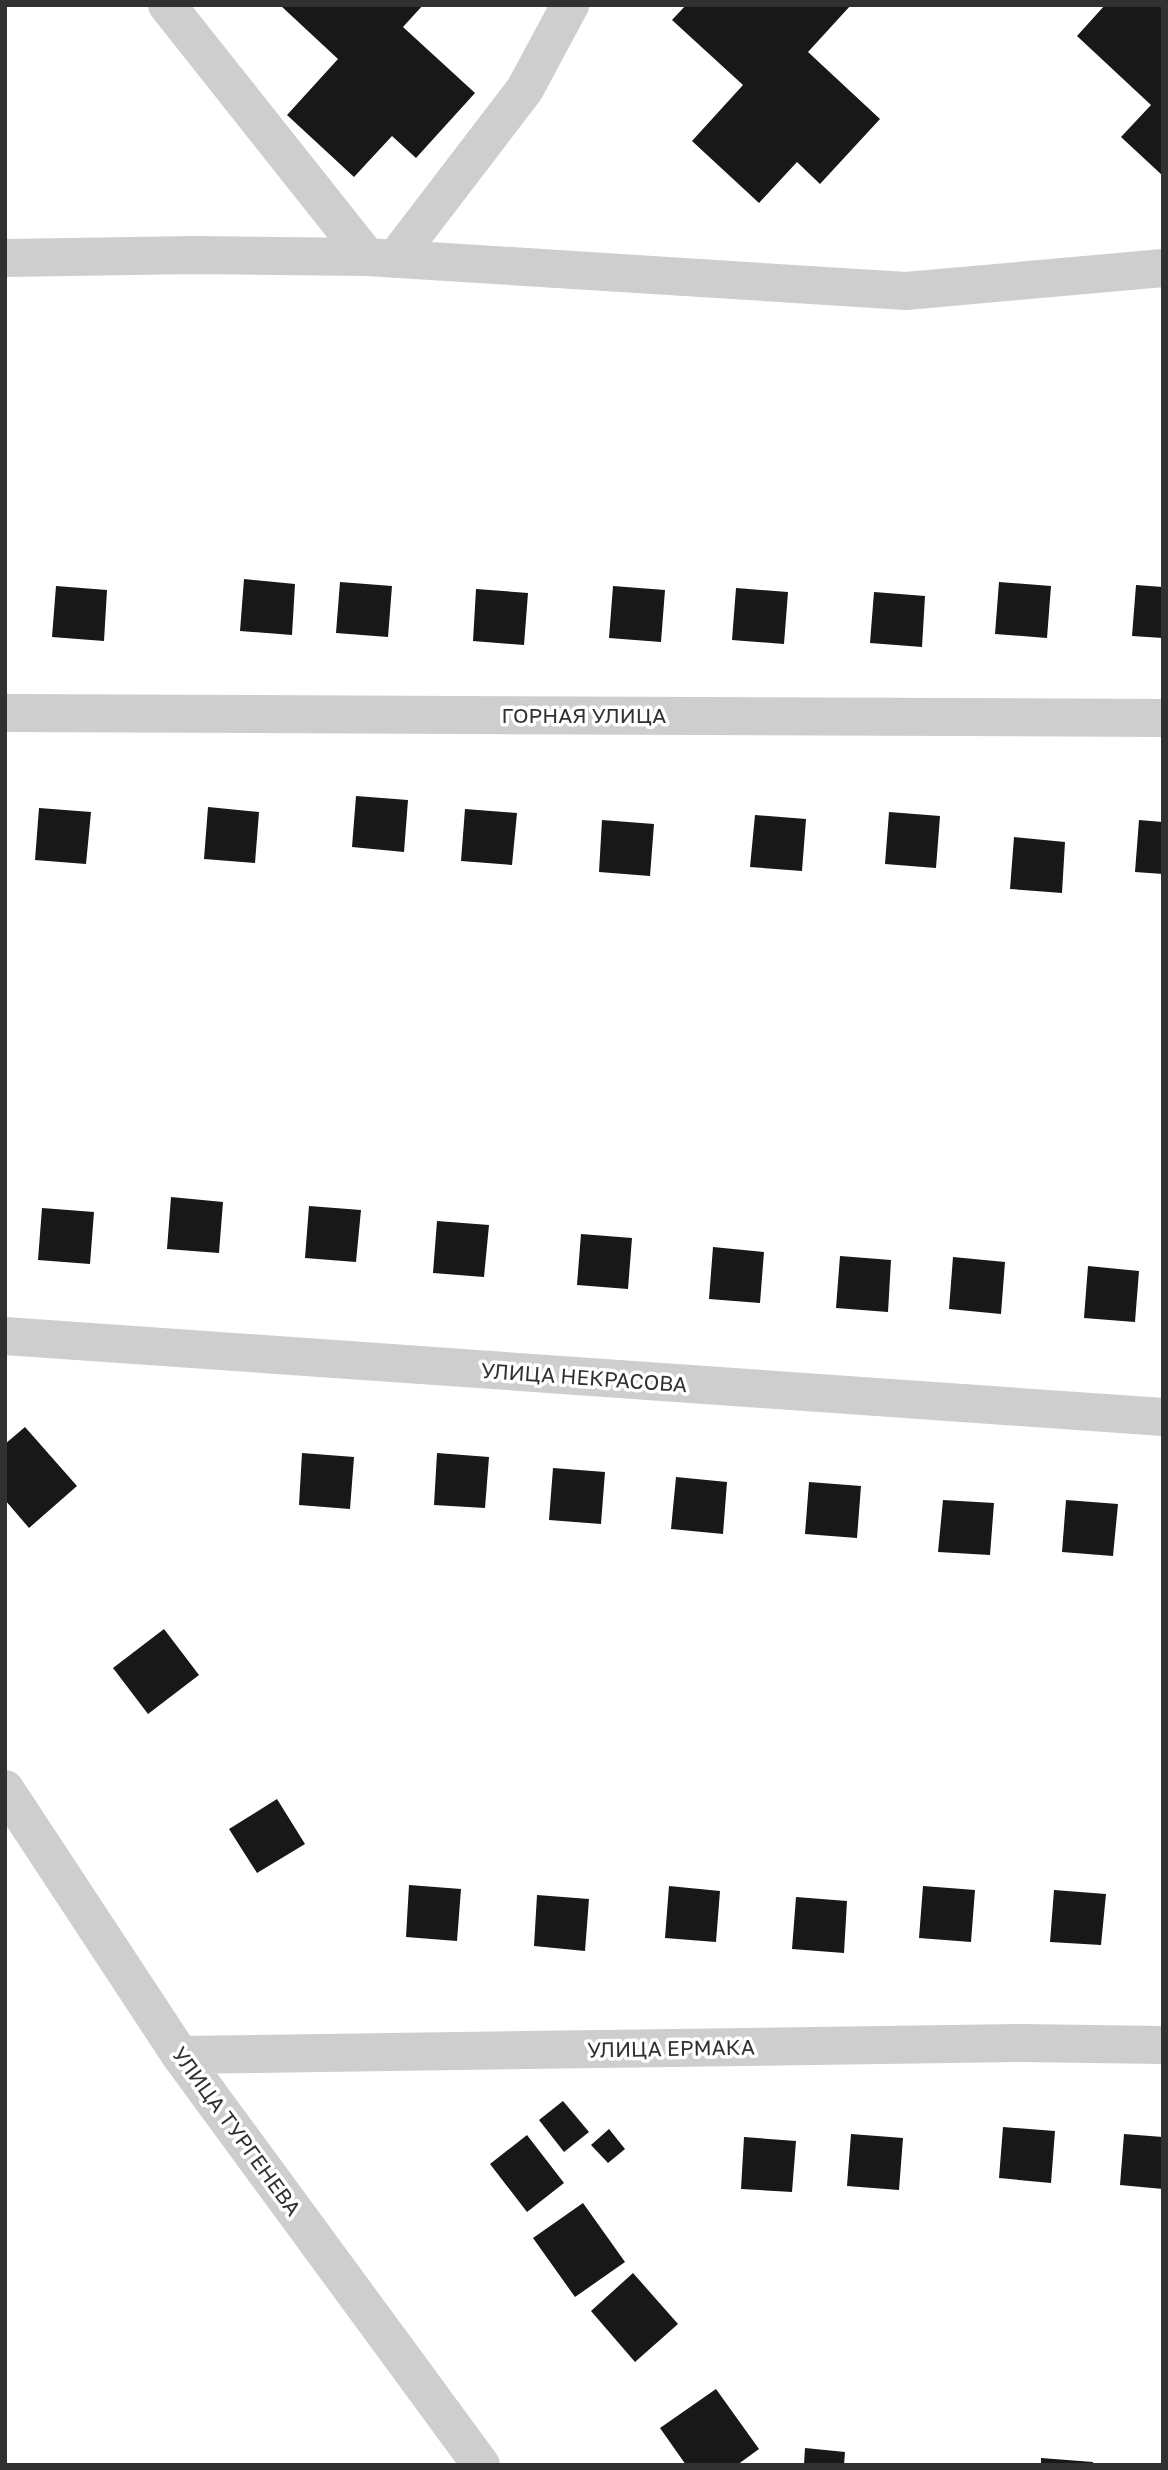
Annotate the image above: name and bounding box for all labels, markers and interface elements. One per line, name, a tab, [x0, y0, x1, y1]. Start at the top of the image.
street label: ГОРНАЯ УЛИЦА	[502, 702, 666, 728]
street label: УЛИЦА НЕКРАСОВА	[480, 1357, 688, 1397]
street label: УЛИЦА ЕРМАКА	[587, 2034, 755, 2062]
street label: УЛИЦА ТУРГЕНЕВА	[167, 2042, 307, 2220]

